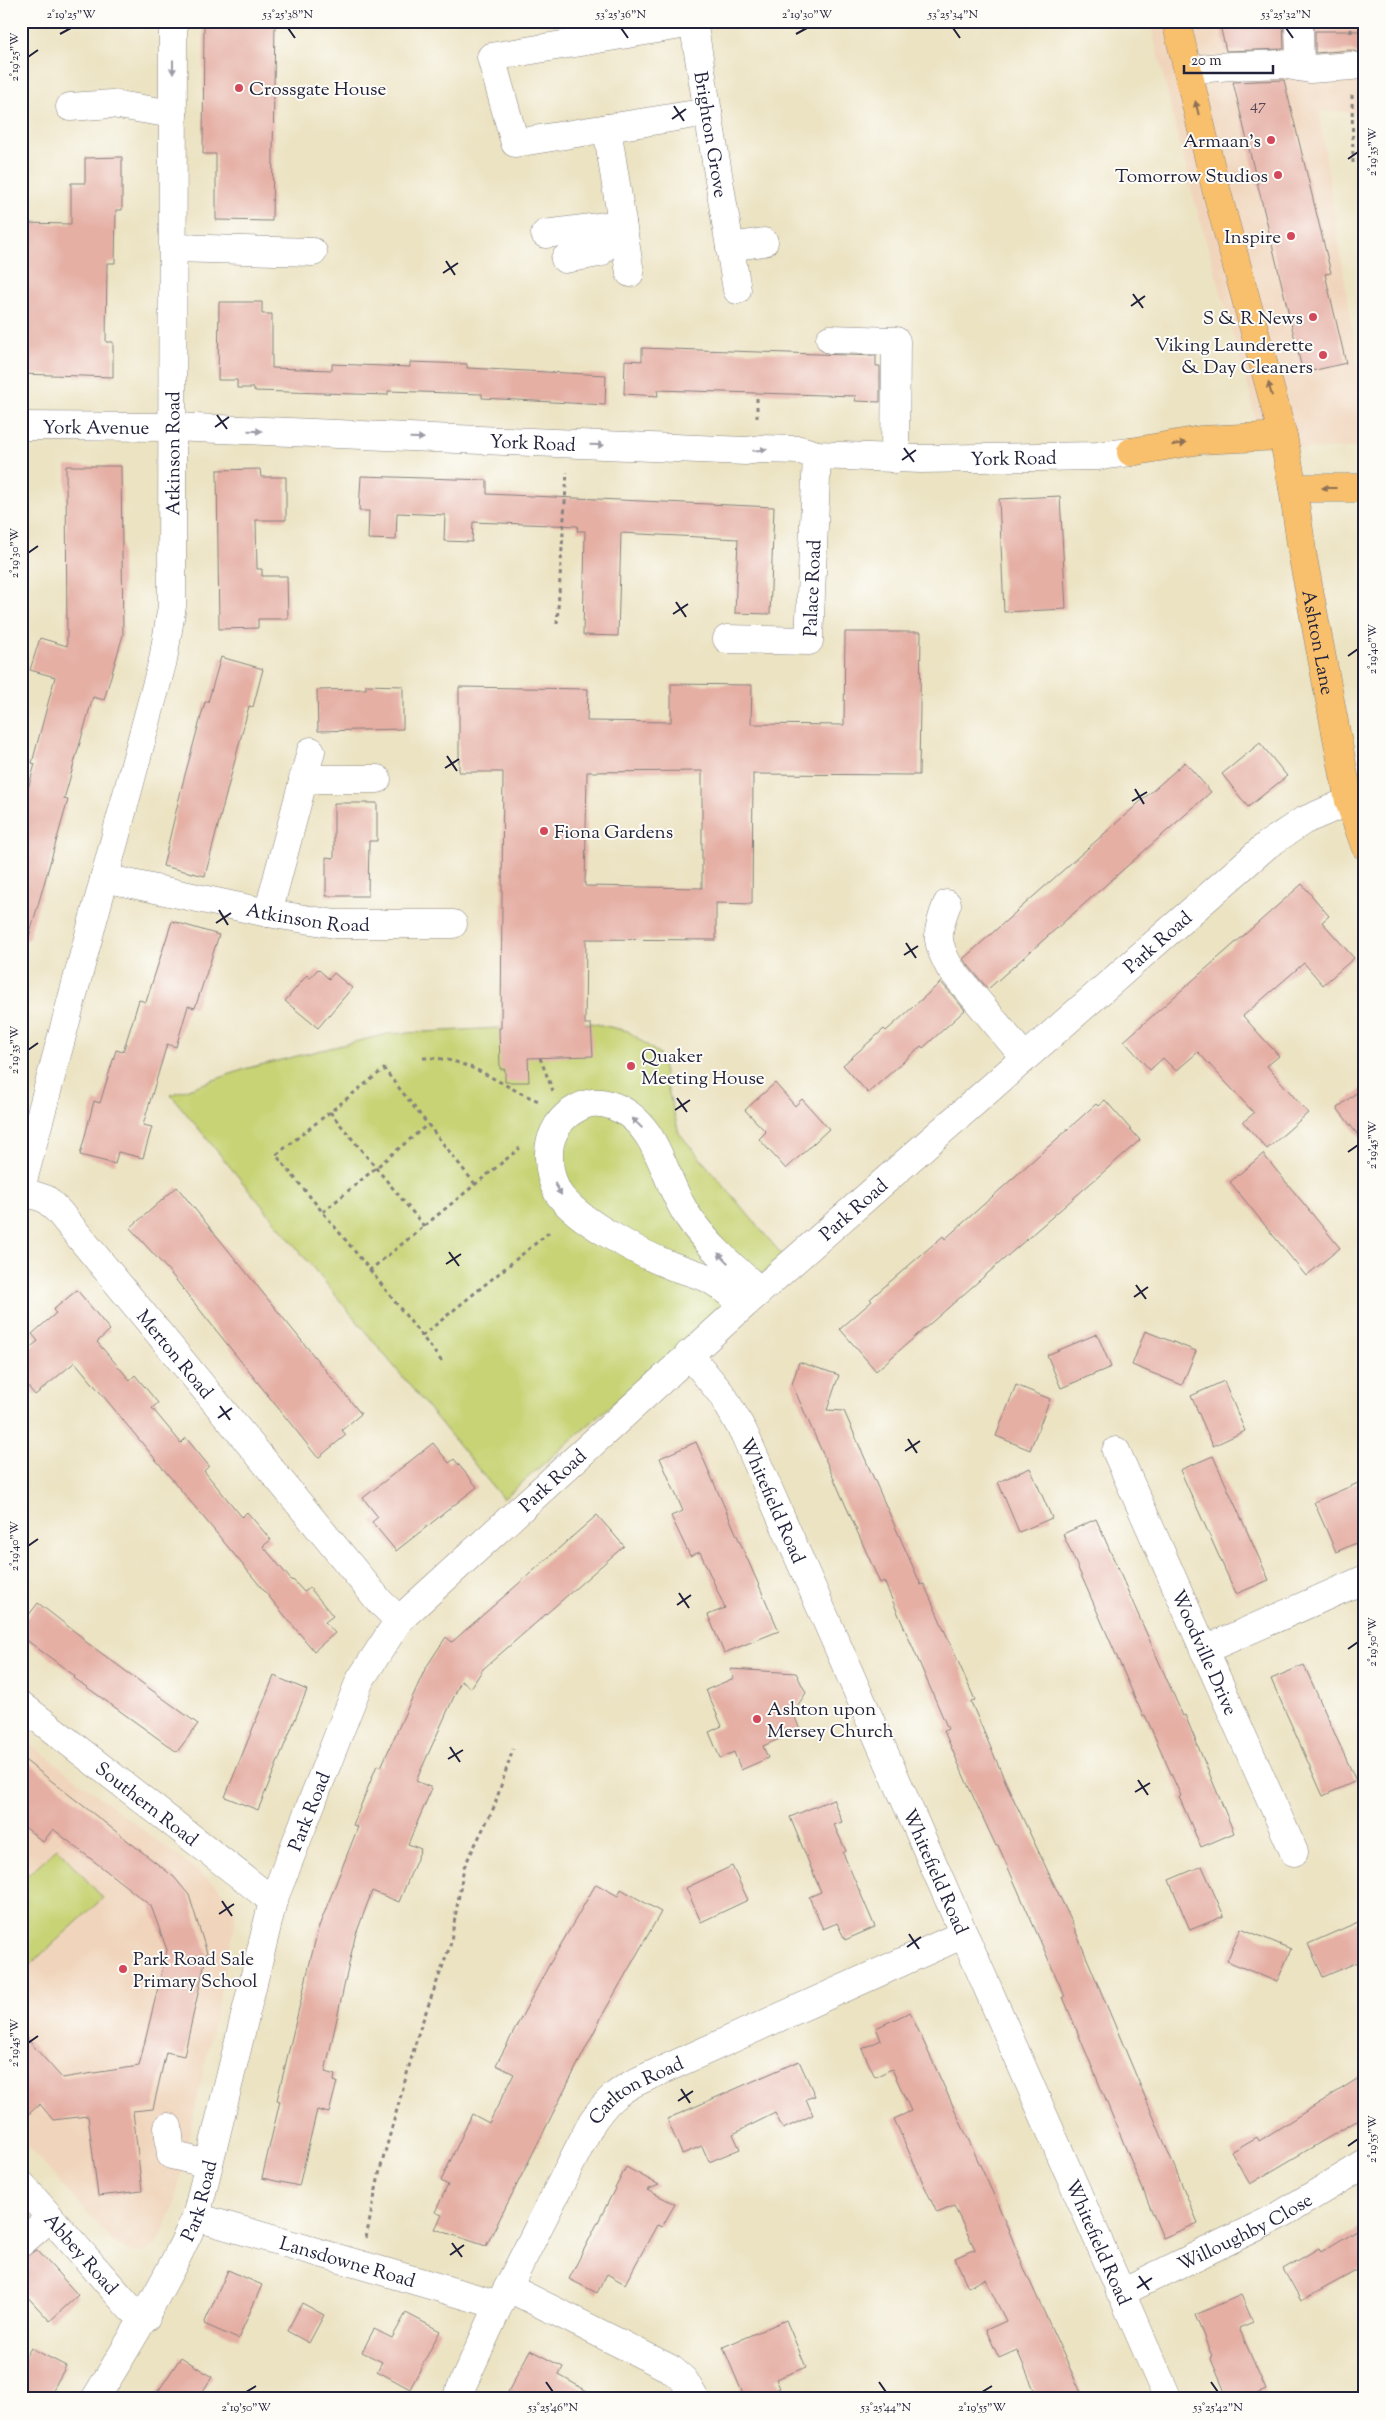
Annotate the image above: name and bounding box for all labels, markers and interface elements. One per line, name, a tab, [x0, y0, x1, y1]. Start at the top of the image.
text: 2°19'25"W	[46, 6, 96, 24]
text: 53°25'38"N	[262, 6, 314, 24]
text: 53°25'36"N	[595, 6, 646, 24]
text: 2°19'30"W	[782, 6, 833, 24]
text: 53°25'34"N	[927, 6, 979, 24]
text: 53°25'32"N	[1260, 6, 1311, 24]
text: 2°19'25"W	[6, 32, 24, 82]
scale bar	[1184, 42, 1272, 74]
text: 20 m	[1191, 51, 1222, 72]
one-way arrow	[169, 60, 177, 76]
street label: Brighton Grove	[685, 70, 733, 200]
place label: Crossgate House	[249, 77, 387, 104]
marker: Crossgate House	[233, 82, 245, 94]
house number: 47	[1250, 95, 1266, 118]
one-way arrow	[1193, 100, 1201, 115]
text: 2°19'35"W	[1364, 127, 1382, 176]
place label: Armaan's	[1183, 129, 1261, 156]
marker: Armaan's	[1265, 134, 1277, 146]
place label: Tomorrow Studios	[1115, 164, 1268, 191]
marker: Tomorrow Studios	[1272, 169, 1284, 181]
place label: Inspire	[1224, 225, 1281, 252]
marker: Inspire	[1285, 230, 1297, 242]
place label: S & R News	[1203, 306, 1303, 333]
marker: S & R News	[1307, 311, 1319, 323]
place label: Viking Launderette & Day Cleaners	[1154, 333, 1313, 382]
marker: Viking Launderette & Day Cleaners	[1317, 349, 1329, 361]
one-way arrow	[1266, 381, 1274, 396]
street label: Atkinson Road	[161, 391, 188, 516]
street label: York Avenue	[42, 415, 150, 443]
one-way arrow	[247, 427, 263, 435]
street label: York Road	[489, 429, 576, 460]
one-way arrow	[410, 434, 426, 442]
one-way arrow	[1171, 440, 1187, 448]
one-way arrow	[590, 442, 606, 450]
one-way arrow	[752, 445, 768, 453]
street label: York Road	[970, 446, 1057, 474]
one-way arrow	[1321, 484, 1337, 492]
text: 2°19'30"W	[6, 527, 24, 578]
street label: Palace Road	[798, 539, 829, 637]
street label: Ashton Lane	[1293, 588, 1340, 698]
text: 2°19'40"W	[1364, 623, 1382, 674]
place label: Fiona Gardens	[554, 820, 673, 847]
marker: Fiona Gardens	[538, 825, 550, 837]
street label: Atkinson Road	[243, 898, 370, 941]
street label: Park Road	[1119, 906, 1199, 981]
text: 2°19'35"W	[6, 1025, 24, 1074]
place label: Quaker Meeting House	[641, 1044, 765, 1093]
marker: Quaker Meeting House	[625, 1060, 637, 1072]
one-way arrow	[632, 1117, 644, 1129]
text: 2°19'45"W	[1364, 1120, 1382, 1169]
street label: Park Road	[815, 1173, 895, 1249]
one-way arrow	[553, 1182, 562, 1195]
one-way arrow	[718, 1253, 730, 1265]
street label: Merton Road	[129, 1305, 219, 1406]
street label: Whitefield Road	[732, 1434, 811, 1569]
street label: Park Road	[514, 1444, 594, 1520]
text: 2°19'40"W	[6, 1520, 24, 1571]
street label: Woodville Drive	[1163, 1586, 1243, 1720]
text: 2°19'50"W	[1364, 1616, 1382, 1667]
place label: Ashton upon Mersey Church	[767, 1697, 894, 1746]
marker: Ashton upon Mersey Church	[751, 1713, 763, 1725]
street label: Southern Road	[88, 1756, 203, 1854]
street label: Park Road	[283, 1768, 339, 1856]
street label: Whitefield Road	[895, 1805, 974, 1939]
place label: Park Road Sale Primary School	[133, 1947, 258, 1996]
marker: Park Road Sale Primary School	[117, 1963, 129, 1975]
text: 2°19'45"W	[6, 2018, 24, 2067]
street label: Carlton Road	[583, 2051, 689, 2131]
text: 2°19'55"W	[1364, 2114, 1382, 2163]
street label: Park Road	[175, 2158, 225, 2247]
street label: Whitefield Road	[1057, 2176, 1136, 2310]
street label: Willoughby Close	[1174, 2188, 1318, 2279]
street label: Abbey Road	[36, 2208, 123, 2302]
street label: Lansdowne Road	[276, 2231, 418, 2296]
text: 2°19'50"W	[221, 2399, 272, 2417]
text: 53°25'46"N	[527, 2399, 579, 2417]
text: 53°25'44"N	[860, 2399, 912, 2417]
text: 2°19'55"W	[958, 2399, 1007, 2417]
text: 53°25'42"N	[1192, 2399, 1243, 2417]

